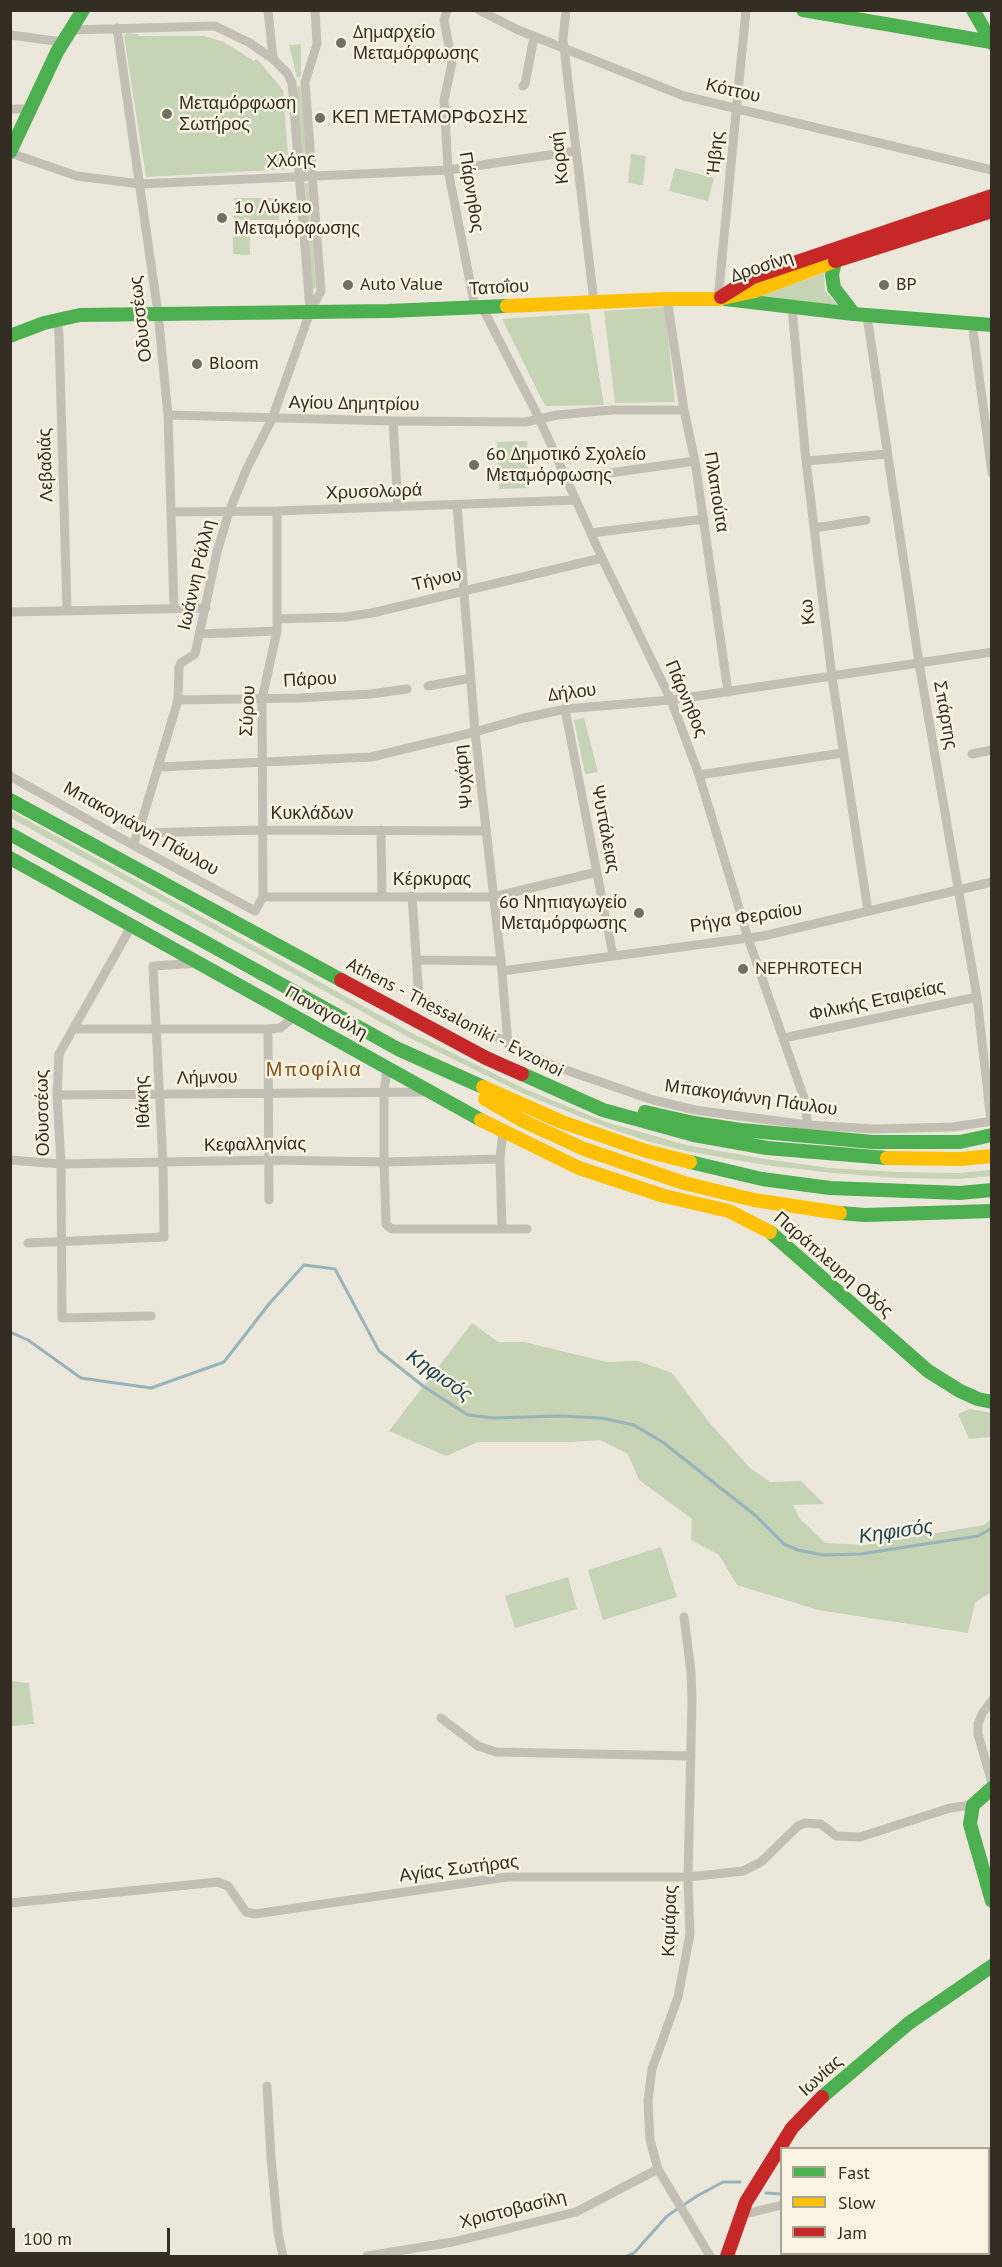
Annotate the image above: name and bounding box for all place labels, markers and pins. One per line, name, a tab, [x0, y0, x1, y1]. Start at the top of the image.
place label: Δημαρχείο Μεταμόρφωσης	[353, 22, 479, 64]
marker: Δημαρχείο Μεταμόρφωσης	[334, 36, 348, 50]
place label: Μεταμόρφωση Σωτήρος	[179, 93, 296, 136]
marker: Μεταμόρφωση Σωτήρος	[160, 107, 174, 121]
place label: ΚΕΠ ΜΕΤΑΜΟΡΦΩΣΗΣ	[332, 107, 528, 129]
marker: ΚΕΠ ΜΕΤΑΜΟΡΦΩΣΗΣ	[313, 111, 327, 125]
place label: 1ο Λύκειο Μεταμόρφωσης	[234, 197, 360, 240]
marker: 1ο Λύκειο Μεταμόρφωσης	[215, 211, 229, 225]
place label: Auto Value	[360, 274, 443, 296]
place label: BP	[896, 274, 917, 296]
marker: Auto Value	[341, 278, 355, 292]
marker: BP	[877, 278, 891, 292]
place label: Bloom	[209, 353, 259, 375]
marker: Bloom	[190, 357, 204, 371]
place label: 6ο Δημοτικό Σχολείο Μεταμόρφωσης	[486, 444, 646, 486]
marker: 6ο Δημοτικό Σχολείο Μεταμόρφωσης	[467, 458, 481, 472]
place label: 6ο Νηπιαγωγείο Μεταμόρφωσης	[499, 892, 627, 934]
marker: 6ο Νηπιαγωγείο Μεταμόρφωσης	[632, 906, 646, 920]
place label: NEPHROTECH	[755, 958, 862, 980]
marker: NEPHROTECH	[736, 962, 750, 976]

